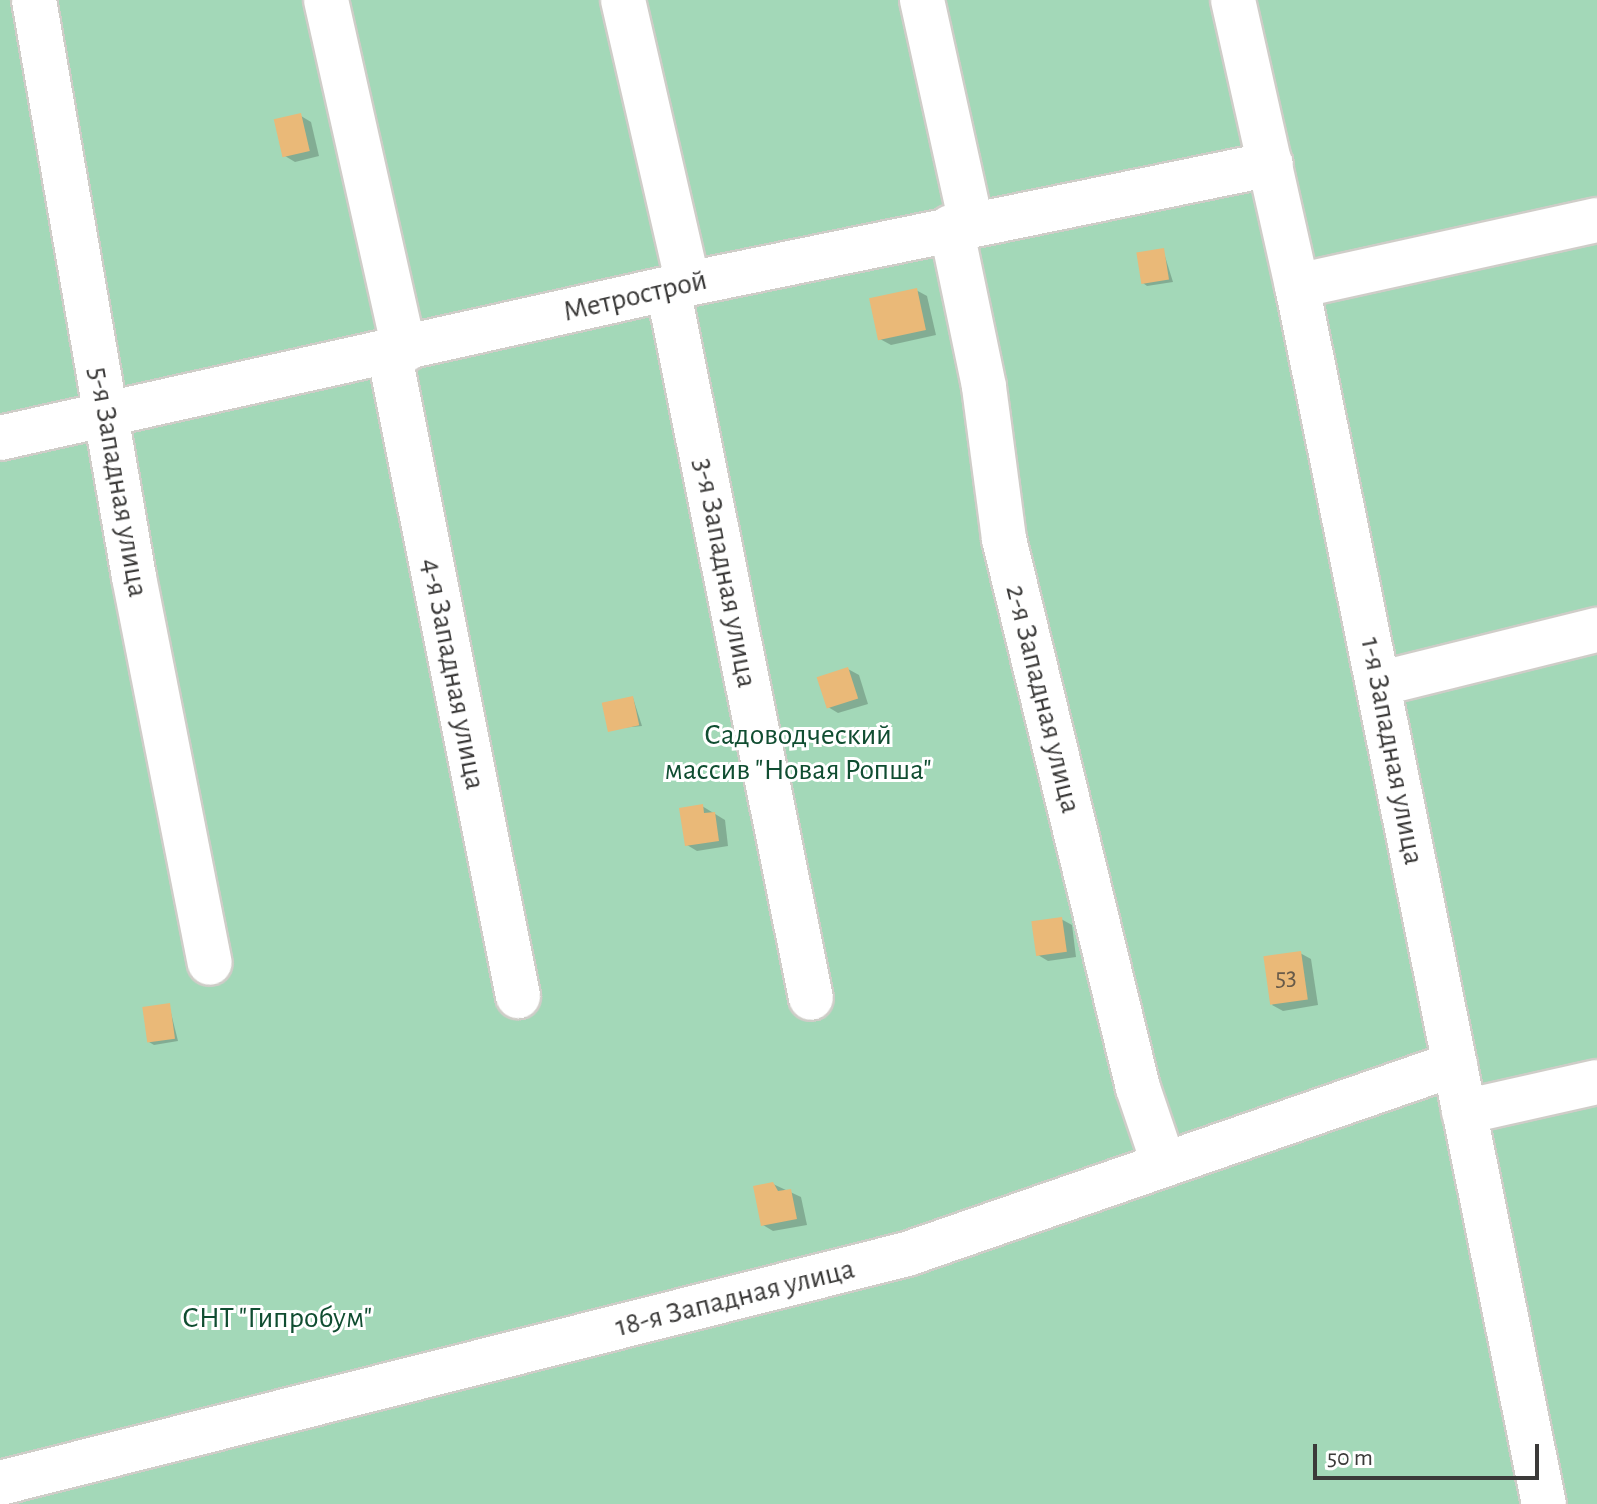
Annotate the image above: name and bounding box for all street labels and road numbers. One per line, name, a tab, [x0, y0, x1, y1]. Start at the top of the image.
street label: Метрострой	[560, 262, 710, 330]
street label: 5-я Западная улица	[80, 364, 156, 600]
street label: 3-я Западная улица	[685, 455, 765, 691]
street label: 4-я Западная улица	[413, 555, 493, 793]
street label: 2-я Западная улица	[997, 581, 1089, 817]
street label: 1-я Западная улица	[1352, 634, 1432, 868]
street label: 18-я Западная улица	[612, 1251, 858, 1345]

